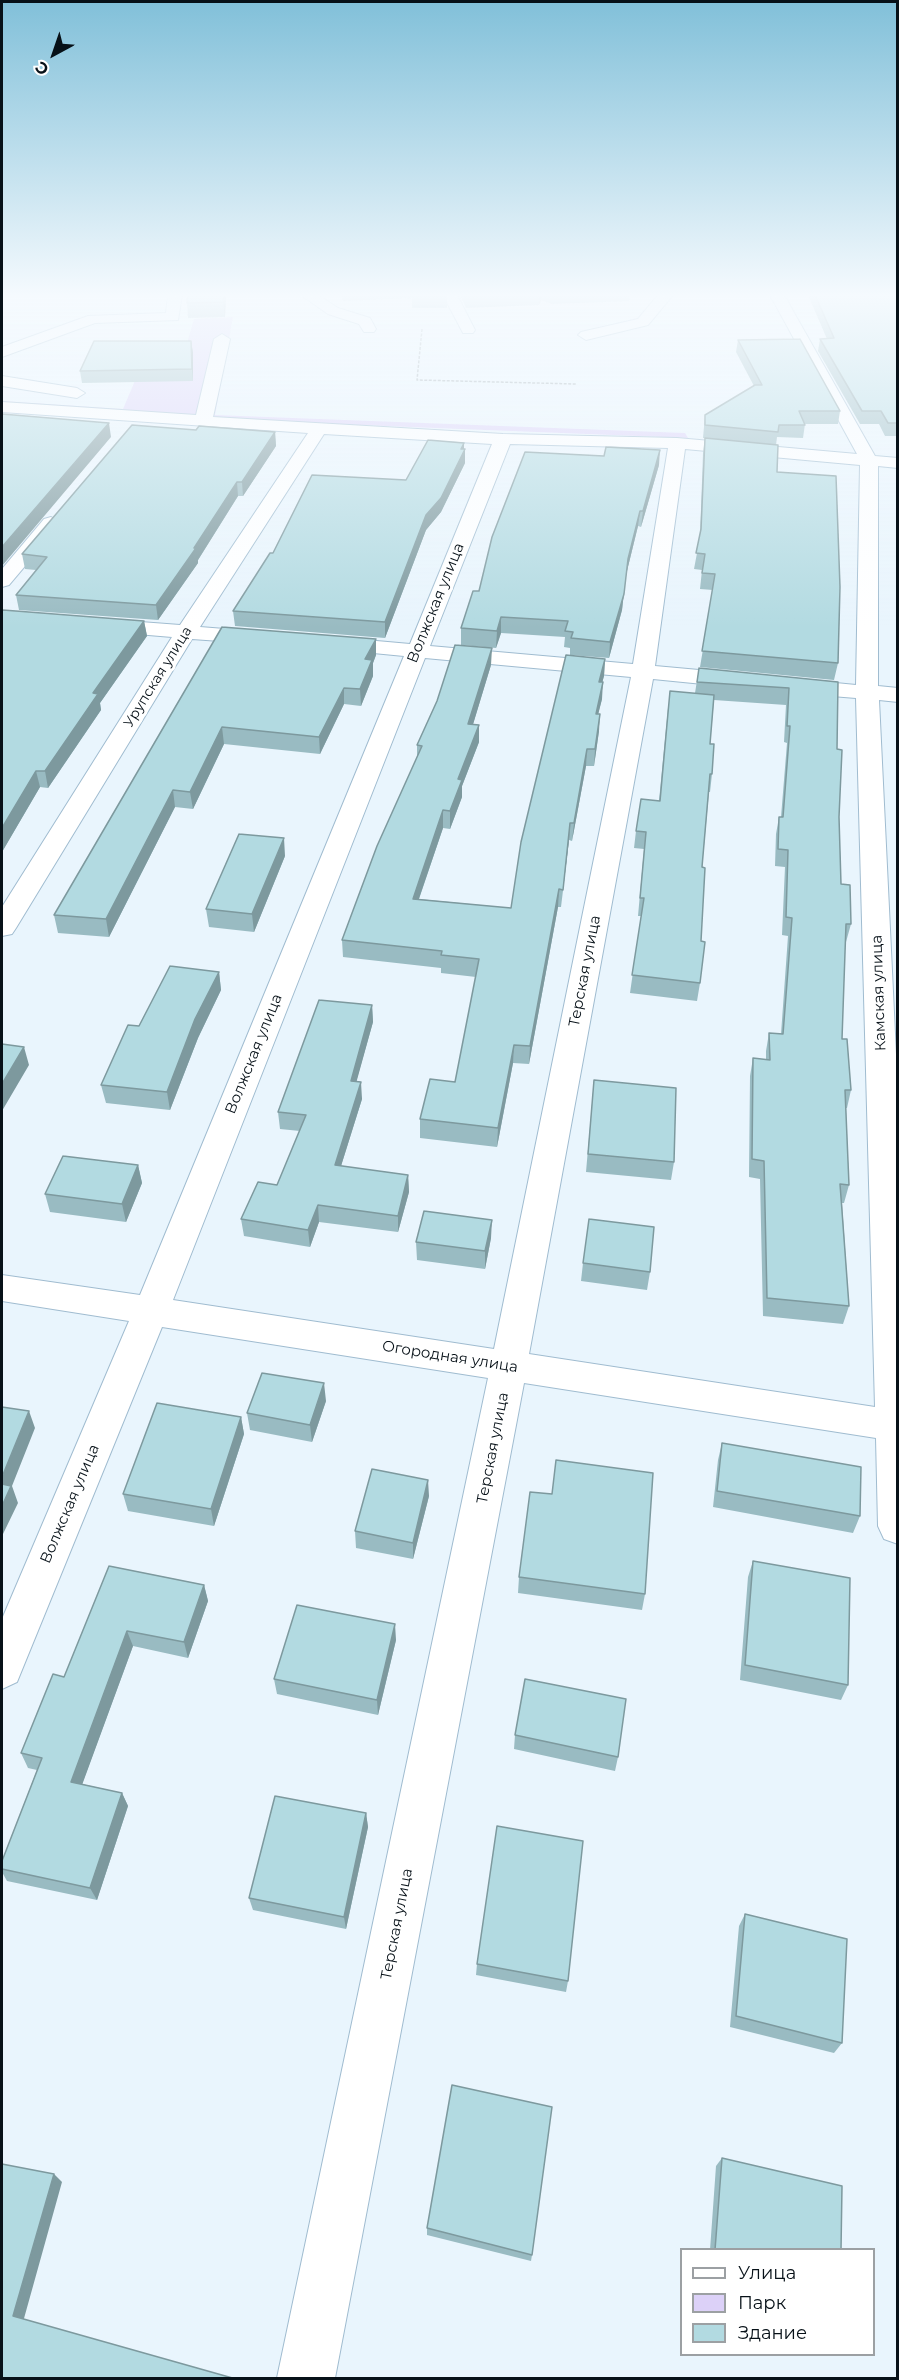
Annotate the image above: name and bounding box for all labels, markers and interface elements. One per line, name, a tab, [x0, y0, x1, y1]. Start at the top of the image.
north arrow	[24, 24, 84, 84]
text: С	[32, 57, 53, 79]
street label: Волжская улица	[404, 540, 468, 666]
street label: Урупская улица	[120, 624, 196, 730]
street label: Терская улица	[565, 914, 605, 1028]
street label: Камская улица	[868, 934, 890, 1052]
street label: Волжская улица	[222, 991, 286, 1117]
street label: Огородная улица	[381, 1337, 519, 1377]
street label: Терская улица	[473, 1391, 513, 1505]
street label: Волжская улица	[37, 1442, 103, 1566]
street label: Терская улица	[377, 1867, 417, 1981]
legend	[680, 2248, 875, 2356]
text: Улица	[738, 2262, 796, 2284]
text: Парк	[738, 2292, 786, 2314]
text: Здание	[738, 2322, 807, 2344]

